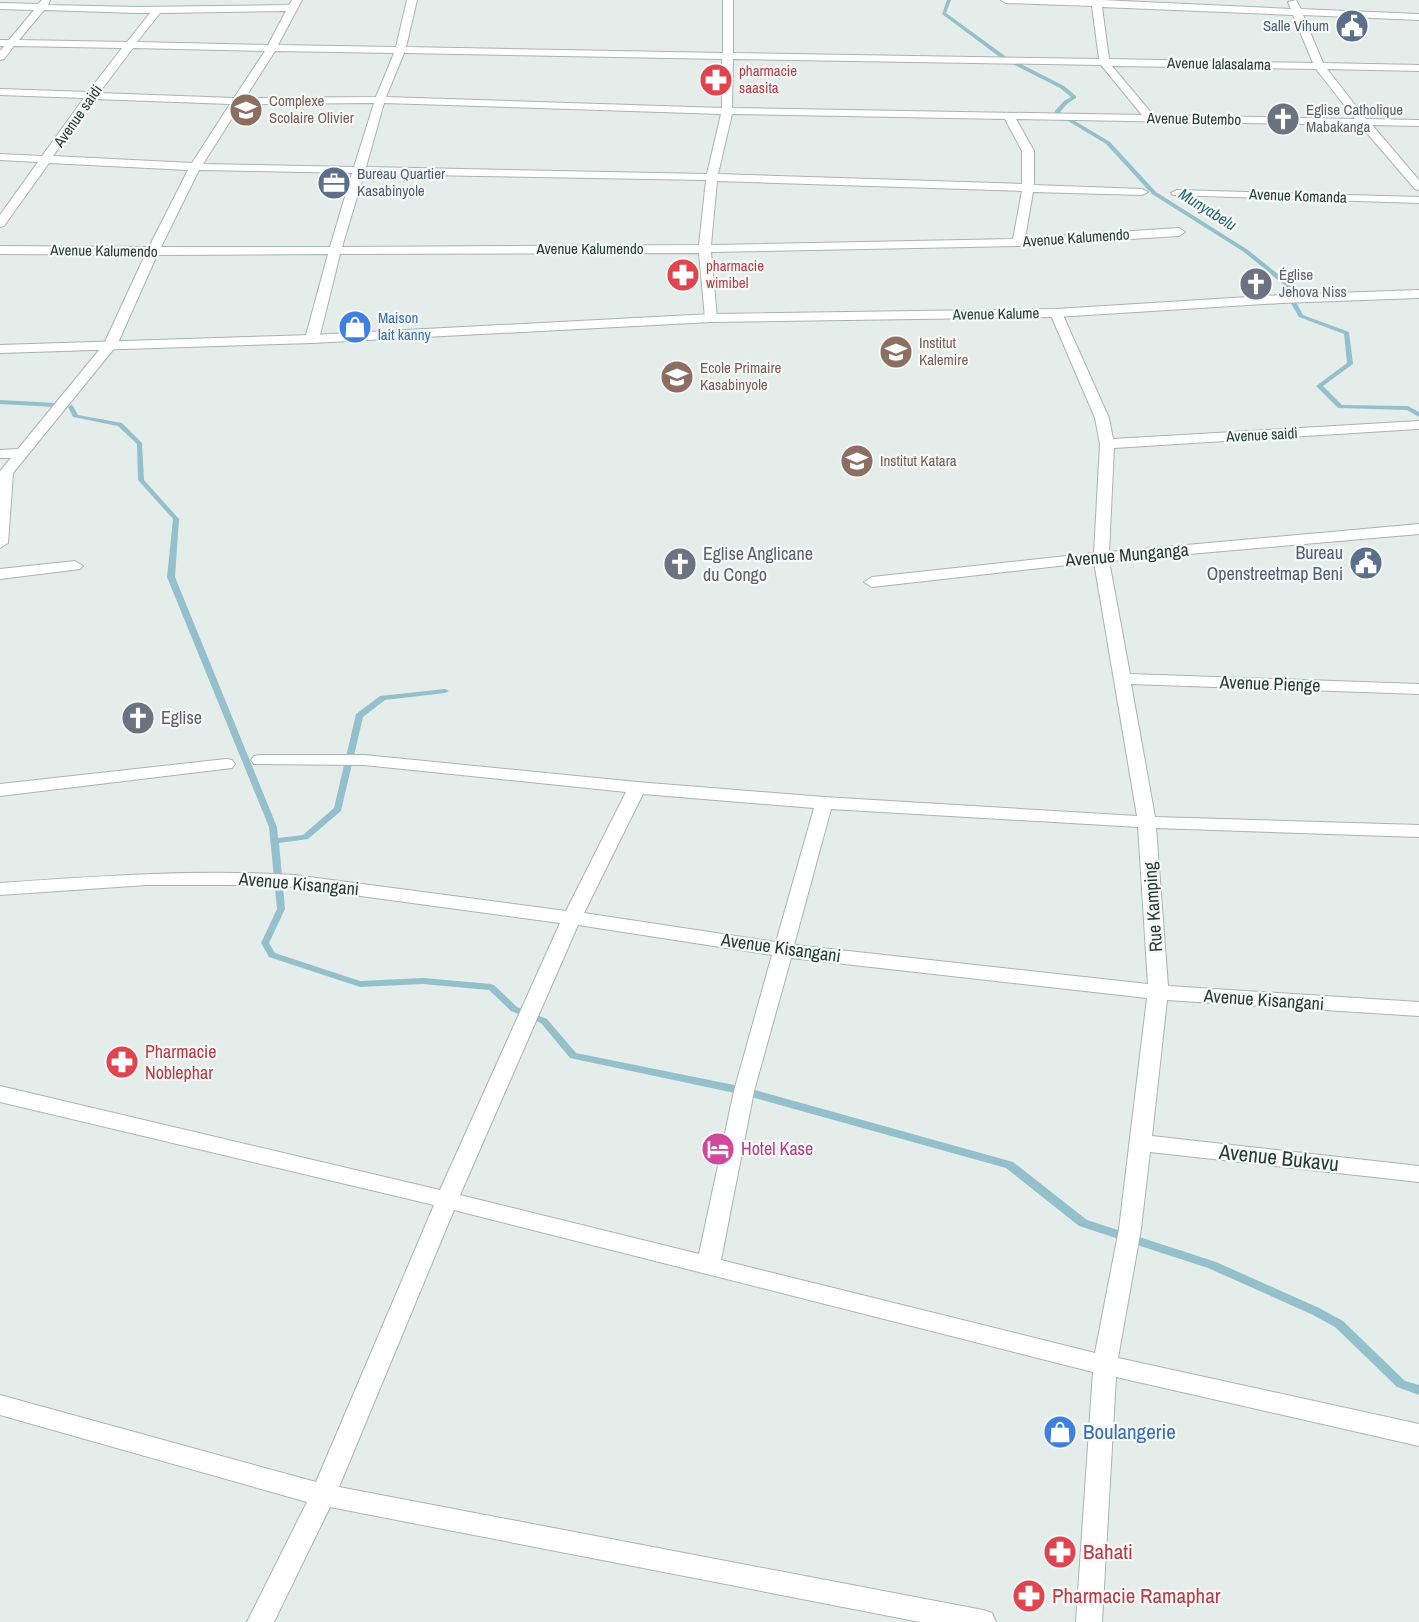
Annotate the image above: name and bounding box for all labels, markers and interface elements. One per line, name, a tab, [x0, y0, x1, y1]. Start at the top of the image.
public building icon: Salle Vihum	[1334, 8, 1370, 44]
place label: Salle Vihum	[1263, 15, 1329, 36]
street label: Avenue lalasalama	[1166, 52, 1271, 75]
place label: pharmacie saasita	[739, 60, 797, 98]
pharmacy icon: pharmacie saasita	[698, 62, 734, 98]
street label: Avenue saidi	[48, 80, 107, 152]
place label: Complexe Scolaire Olivier	[269, 90, 354, 128]
school or university icon: Complexe Scolaire Olivier	[228, 92, 264, 128]
place label: Eglise Catholique Mabakanga	[1306, 99, 1403, 137]
church icon: Eglise Catholique Mabakanga	[1265, 101, 1301, 137]
street label: Avenue Butembo	[1146, 107, 1241, 130]
place label: Bureau Quartier Kasabinyole	[357, 163, 445, 201]
office icon: Bureau Quartier Kasabinyole	[316, 165, 352, 201]
water label: Munyabelu	[1175, 183, 1241, 235]
street label: Avenue Komanda	[1248, 183, 1347, 208]
street label: Avenue Kalumendo	[1021, 223, 1130, 252]
street label: Avenue Kalumendo	[535, 238, 644, 259]
street label: Avenue Kalumendo	[49, 239, 158, 262]
place label: pharmacie wimibel	[706, 255, 764, 293]
pharmacy icon: pharmacie wimibel	[665, 257, 701, 293]
place label: Église Jehova Niss	[1279, 264, 1347, 302]
church icon: Église Jehova Niss	[1238, 266, 1274, 302]
street label: Avenue Kalume	[951, 302, 1040, 325]
place label: Maison lait kanny	[378, 307, 432, 345]
shop icon: Maison lait kanny	[337, 309, 373, 345]
place label: Institut Kalemire	[919, 332, 968, 370]
school or university icon: Institut Kalemire	[878, 334, 914, 370]
place label: Ecole Primaire Kasabinyole	[700, 357, 782, 395]
school or university icon: Ecole Primaire Kasabinyole	[659, 359, 695, 395]
street label: Avenue saidi	[1225, 422, 1298, 447]
school or university icon: Institut Katara	[839, 443, 875, 479]
place label: Institut Katara	[880, 450, 957, 471]
street label: Avenue Munganga	[1063, 537, 1190, 572]
place label: Bureau Openstreetmap Beni	[1207, 540, 1343, 586]
place label: Eglise Anglicane du Congo	[703, 541, 813, 587]
public building icon: Bureau Openstreetmap Beni	[1348, 545, 1384, 581]
church icon: Eglise Anglicane du Congo	[662, 546, 698, 582]
street label: Avenue Pienge	[1218, 669, 1321, 698]
church icon: Eglise	[120, 700, 156, 736]
place label: Eglise	[161, 705, 202, 730]
street label: Rue Kamping	[1137, 860, 1168, 953]
street label: Avenue Kisangani	[237, 866, 360, 901]
street label: Avenue Kisangani	[719, 927, 842, 968]
street label: Avenue Kisangani	[1202, 983, 1325, 1016]
place label: Pharmacie Noblephar	[145, 1039, 216, 1085]
pharmacy icon: Pharmacie Noblephar	[104, 1044, 140, 1080]
hotel icon: Hotel Kase	[700, 1131, 736, 1167]
place label: Hotel Kase	[741, 1136, 813, 1161]
street label: Avenue Bukavu	[1217, 1137, 1340, 1178]
shop icon: Boulangerie	[1042, 1414, 1078, 1450]
place label: Boulangerie	[1083, 1417, 1176, 1446]
pharmacy icon: Bahati	[1042, 1534, 1078, 1570]
place label: Bahati	[1083, 1537, 1133, 1566]
pharmacy icon: Pharmacie Ramaphar	[1011, 1578, 1047, 1614]
place label: Pharmacie Ramaphar	[1052, 1581, 1221, 1610]

